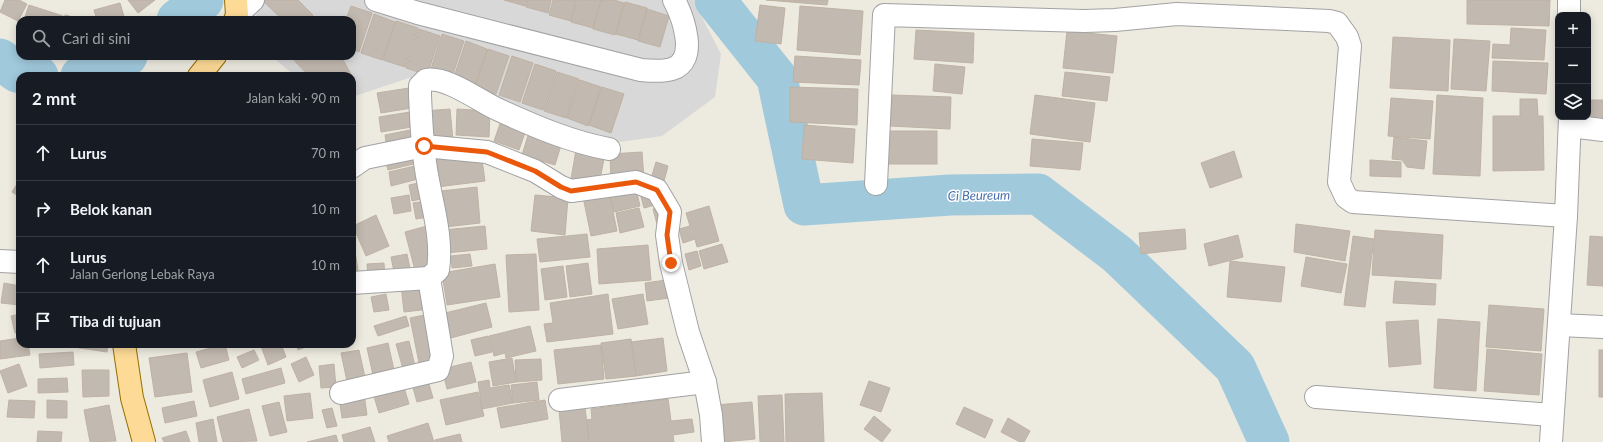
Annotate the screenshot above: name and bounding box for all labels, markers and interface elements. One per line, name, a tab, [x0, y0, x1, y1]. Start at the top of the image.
map controls	[1555, 12, 1591, 120]
button: +	[1555, 12, 1591, 48]
search box	[16, 16, 356, 60]
icon: search	[30, 27, 52, 49]
text: Cari di sini	[62, 29, 130, 47]
button: −	[1555, 48, 1591, 84]
button: layers	[1555, 84, 1591, 120]
text: 2 mnt	[32, 88, 76, 109]
text: Jalan kaki · 90 m	[246, 90, 340, 106]
route start	[415, 137, 433, 155]
icon: ahead	[32, 142, 54, 164]
text: Lurus	[70, 144, 107, 162]
text: 70 m	[311, 145, 340, 161]
water label: Ci Beureum	[948, 186, 1010, 204]
icon: right	[32, 198, 54, 220]
text: Belok kanan	[70, 200, 152, 218]
text: 10 m	[311, 201, 340, 217]
text: Lurus	[70, 248, 107, 266]
icon: ahead	[32, 254, 54, 276]
route end	[662, 254, 680, 272]
text: 10 m	[311, 257, 340, 273]
text: Jalan Gerlong Lebak Raya	[70, 266, 215, 282]
icon: arrive	[32, 310, 54, 332]
text: Tiba di tujuan	[70, 312, 161, 330]

